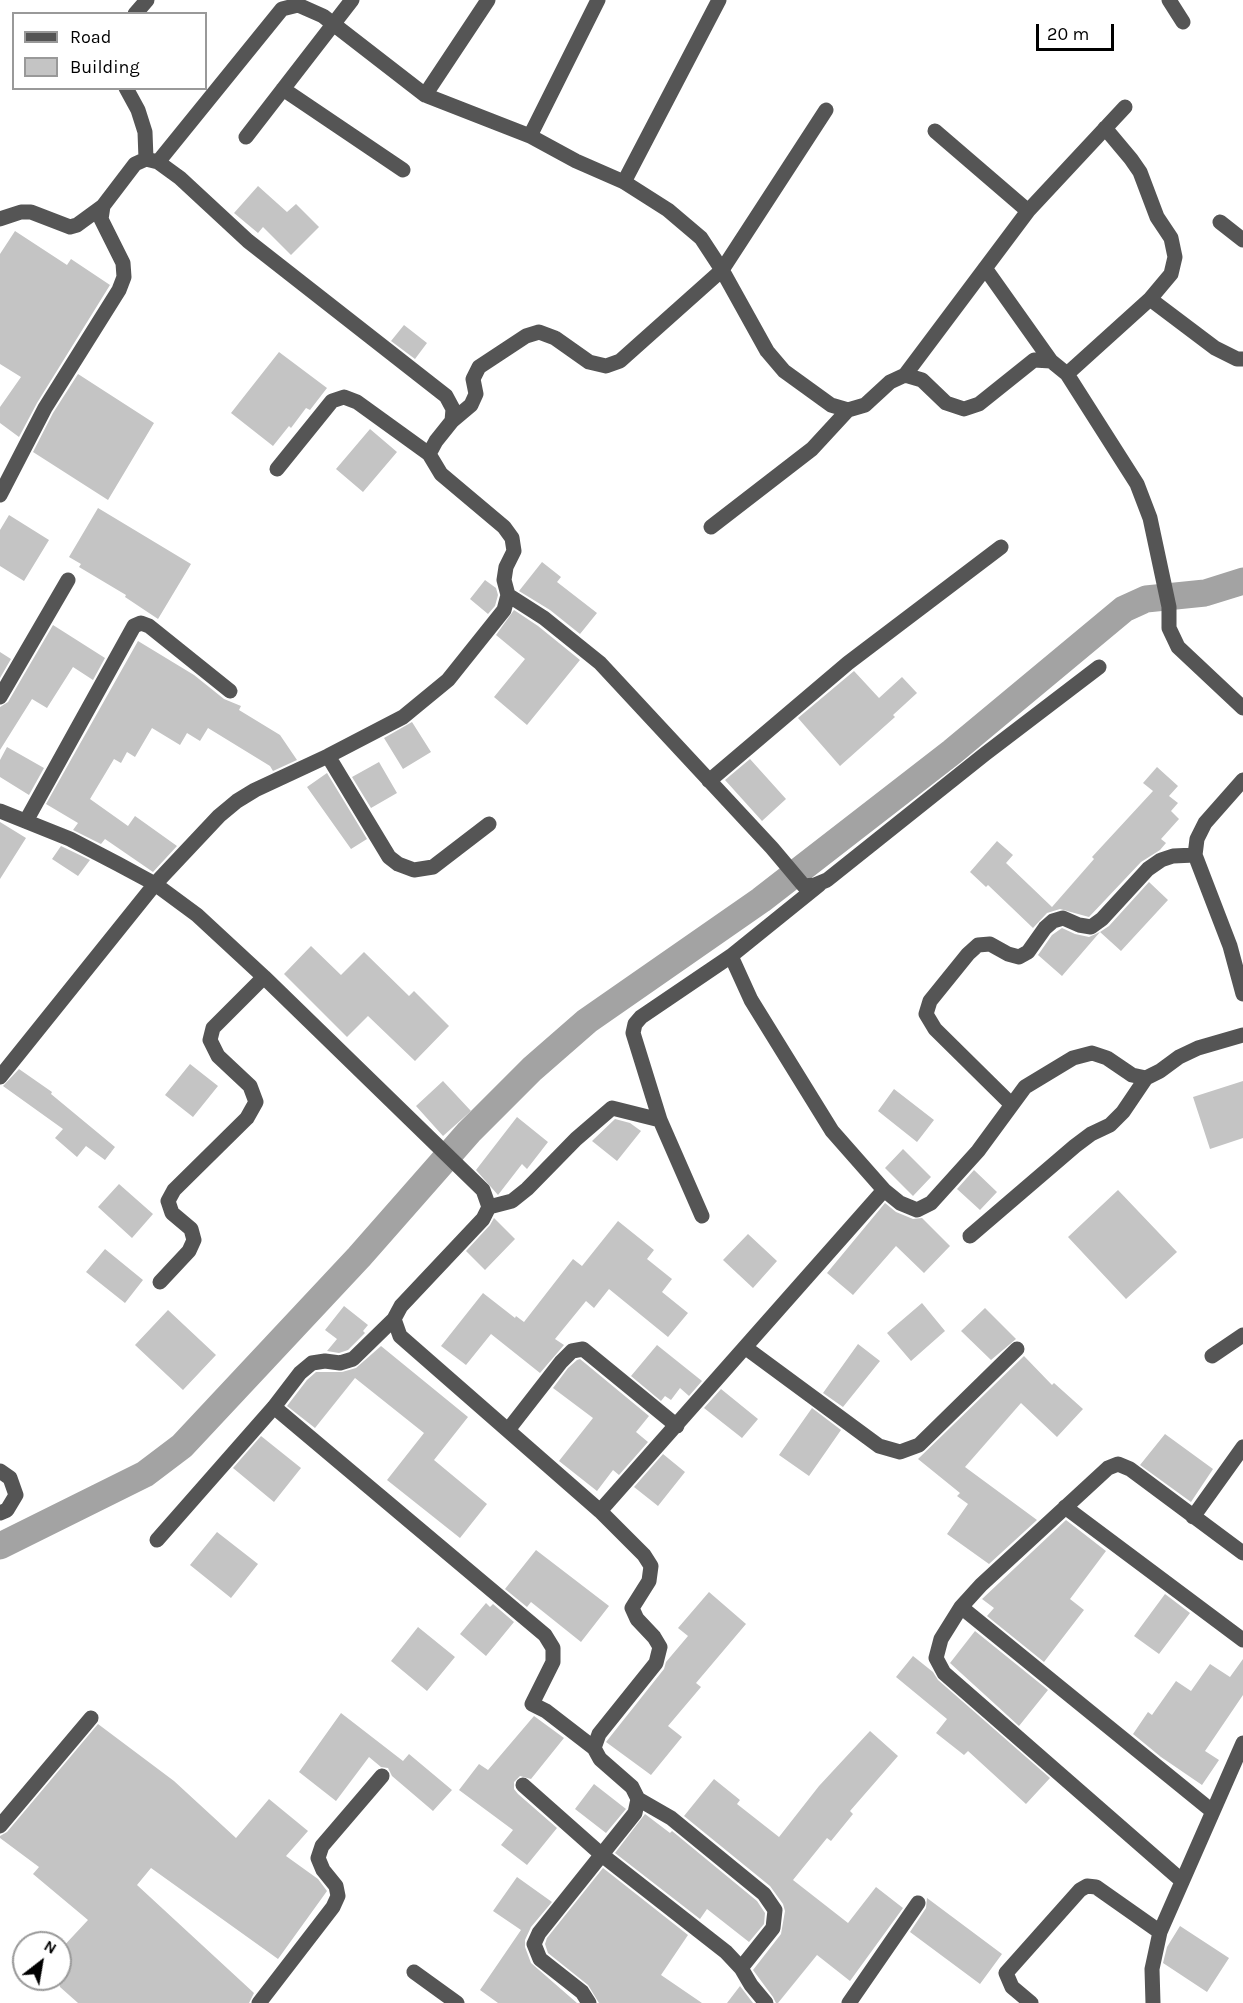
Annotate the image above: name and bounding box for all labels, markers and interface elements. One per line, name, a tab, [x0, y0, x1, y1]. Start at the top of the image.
legend	[12, 12, 207, 90]
scale bar	[1039, 12, 1117, 50]
text: 20 m	[1047, 23, 1089, 45]
text: Road	[70, 26, 111, 48]
text: Building	[70, 56, 140, 78]
north arrow	[12, 1931, 72, 1991]
text: N	[41, 1936, 60, 1958]

